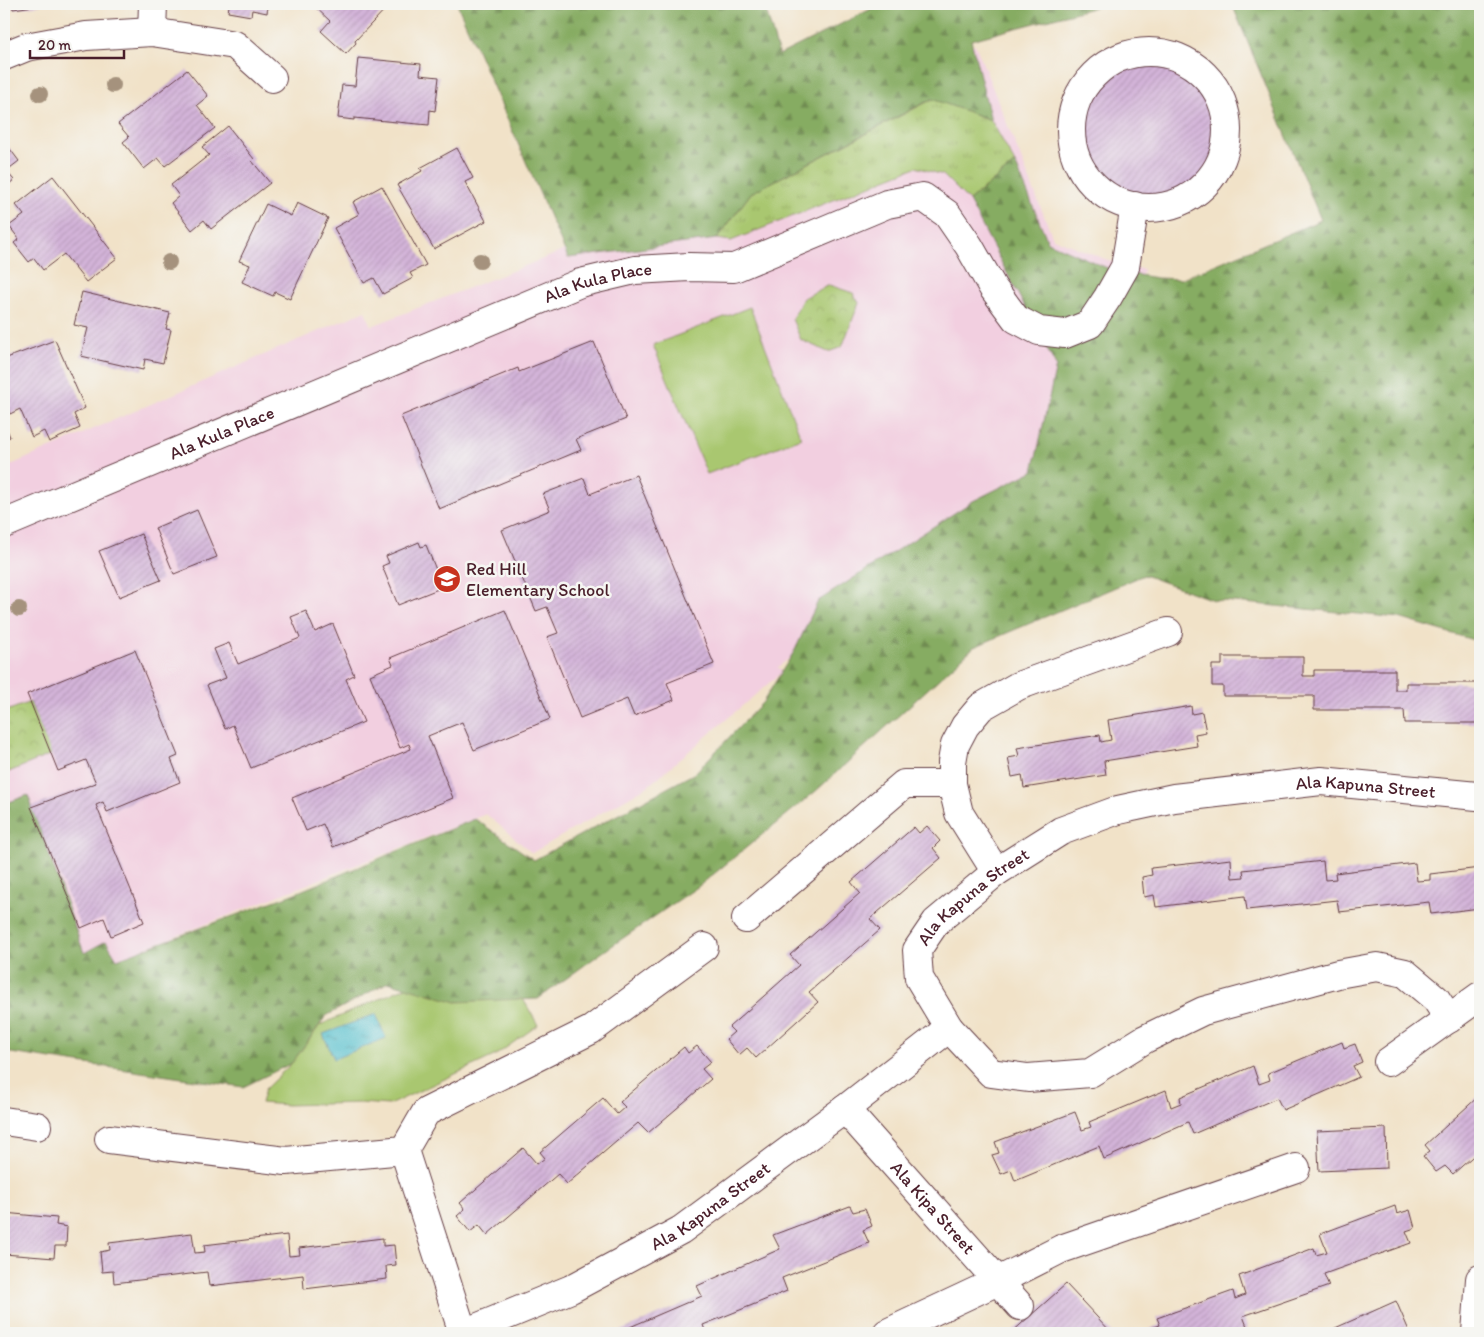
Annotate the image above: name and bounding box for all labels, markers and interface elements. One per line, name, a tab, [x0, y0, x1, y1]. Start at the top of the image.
scale bar	[30, 28, 124, 60]
text: 20 m	[38, 36, 72, 54]
street label: Ala Kula Place	[540, 258, 653, 308]
street label: Ala Kula Place	[166, 401, 278, 465]
place label: Red Hill Elementary School	[466, 558, 610, 601]
school or university icon: Red Hill Elementary School	[432, 564, 462, 594]
street label: Ala Kapuna Street	[1294, 770, 1437, 803]
street label: Ala Kapuna Street	[912, 843, 1033, 949]
street label: Ala Kapuna Street	[647, 1157, 775, 1255]
street label: Ala Kipa Street	[886, 1157, 980, 1259]

